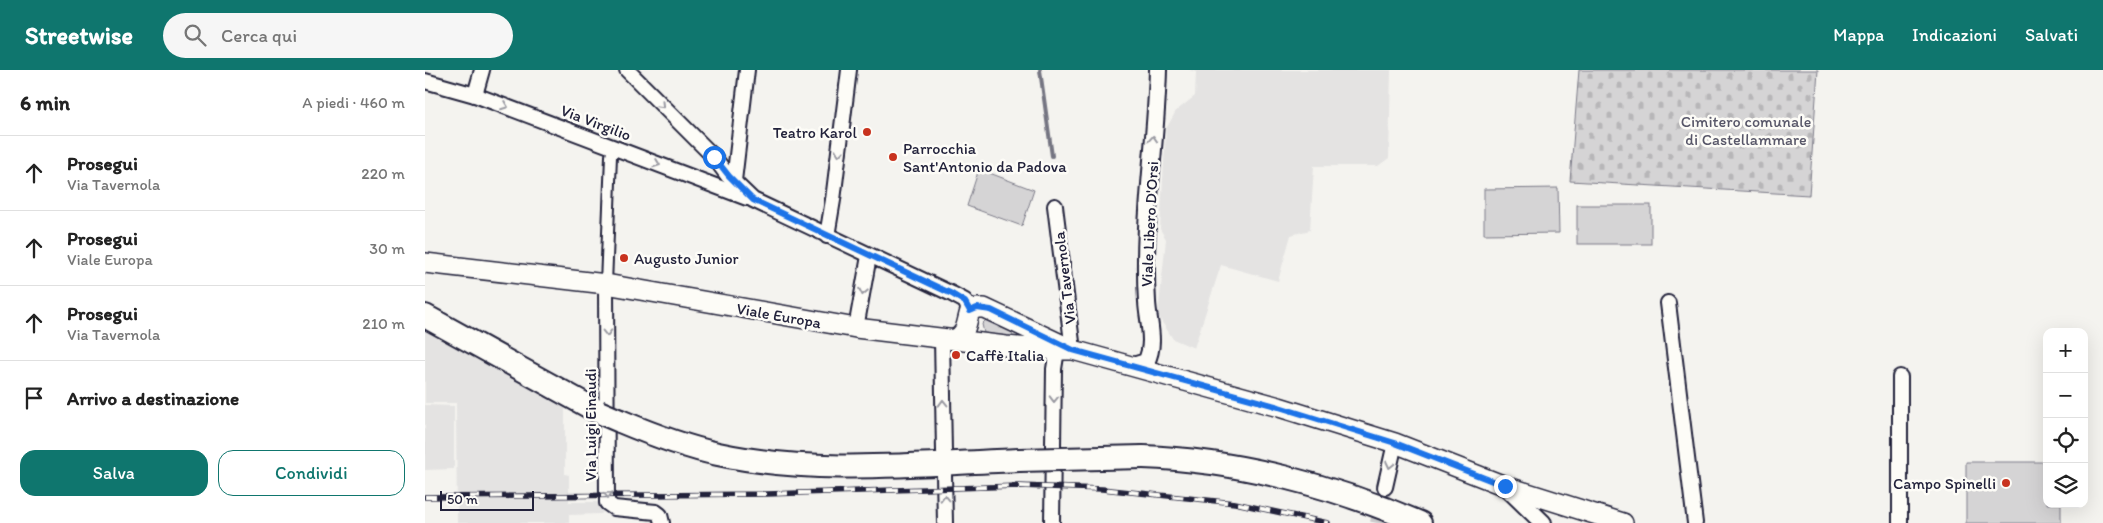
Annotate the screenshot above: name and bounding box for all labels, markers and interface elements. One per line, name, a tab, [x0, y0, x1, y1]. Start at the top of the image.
search box	[163, 13, 513, 58]
text: Streetwise	[25, 21, 133, 50]
icon: search	[181, 21, 209, 49]
text: Cerca qui	[221, 24, 297, 47]
text: Mappa	[1833, 24, 1884, 46]
text: Indicazioni	[1912, 24, 1997, 46]
text: Salvati	[2025, 24, 2078, 46]
text: 6 min	[20, 90, 70, 115]
text: A piedi · 460 m	[302, 93, 405, 112]
one-way arrow	[655, 99, 664, 108]
one-way arrow	[500, 100, 509, 110]
street label: Via Virgilio	[558, 100, 634, 145]
park label: Cimitero comunale di Castellammare	[1681, 112, 1811, 149]
place label: Teatro Karol	[773, 123, 857, 142]
marker: Teatro Karol	[861, 126, 873, 138]
one-way arrow	[1148, 135, 1159, 143]
place label: Parrocchia Sant'Antonio da Padova	[903, 139, 1067, 176]
route start	[703, 146, 726, 169]
one-way arrow	[834, 149, 845, 157]
marker: Parrocchia Sant'Antonio da Padova	[887, 151, 899, 163]
text: Prosegui	[67, 152, 138, 175]
one-way arrow	[652, 158, 661, 168]
icon: ahead	[20, 159, 48, 187]
street label: Viale Libero D'Orsi	[1137, 161, 1162, 288]
text: 220 m	[361, 164, 405, 183]
text: Via Tavernola	[67, 175, 160, 194]
text: Prosegui	[67, 227, 138, 250]
street label: Via Tavernola	[1049, 230, 1080, 325]
icon: ahead	[20, 234, 48, 262]
text: 30 m	[369, 239, 405, 258]
place label: Augusto Junior	[634, 249, 739, 268]
text: Viale Europa	[67, 250, 153, 269]
marker: Augusto Junior	[618, 252, 630, 264]
one-way arrow	[858, 288, 868, 297]
street label: Viale Europa	[735, 299, 823, 332]
text: Prosegui	[67, 302, 138, 325]
icon: ahead	[20, 309, 48, 337]
text: 210 m	[362, 314, 405, 333]
text: Via Tavernola	[67, 325, 160, 344]
map controls	[2043, 328, 2088, 508]
button: +	[2043, 328, 2088, 373]
one-way arrow	[602, 330, 612, 337]
place label: Caffè Italia	[966, 346, 1045, 365]
marker: Caffè Italia	[950, 349, 962, 361]
street label: Via Luigi Einaudi	[581, 368, 600, 482]
button: −	[2043, 373, 2088, 418]
icon: arrive	[20, 384, 48, 412]
text: Arrivo a destinazione	[67, 387, 239, 410]
one-way arrow	[1049, 396, 1059, 403]
one-way arrow	[938, 399, 948, 407]
button: locate	[2043, 418, 2088, 463]
button: Salva	[20, 450, 208, 496]
button: Condividi	[218, 450, 405, 496]
one-way arrow	[1385, 460, 1396, 469]
button: layers	[2043, 463, 2088, 508]
place label: Campo Spinelli	[1893, 474, 1996, 493]
route end	[1494, 475, 1517, 498]
marker: Campo Spinelli	[2000, 477, 2012, 489]
scale bar	[440, 488, 534, 511]
text: 50 m	[447, 491, 478, 508]
one-way arrow	[603, 492, 614, 500]
one-way arrow	[940, 494, 950, 502]

